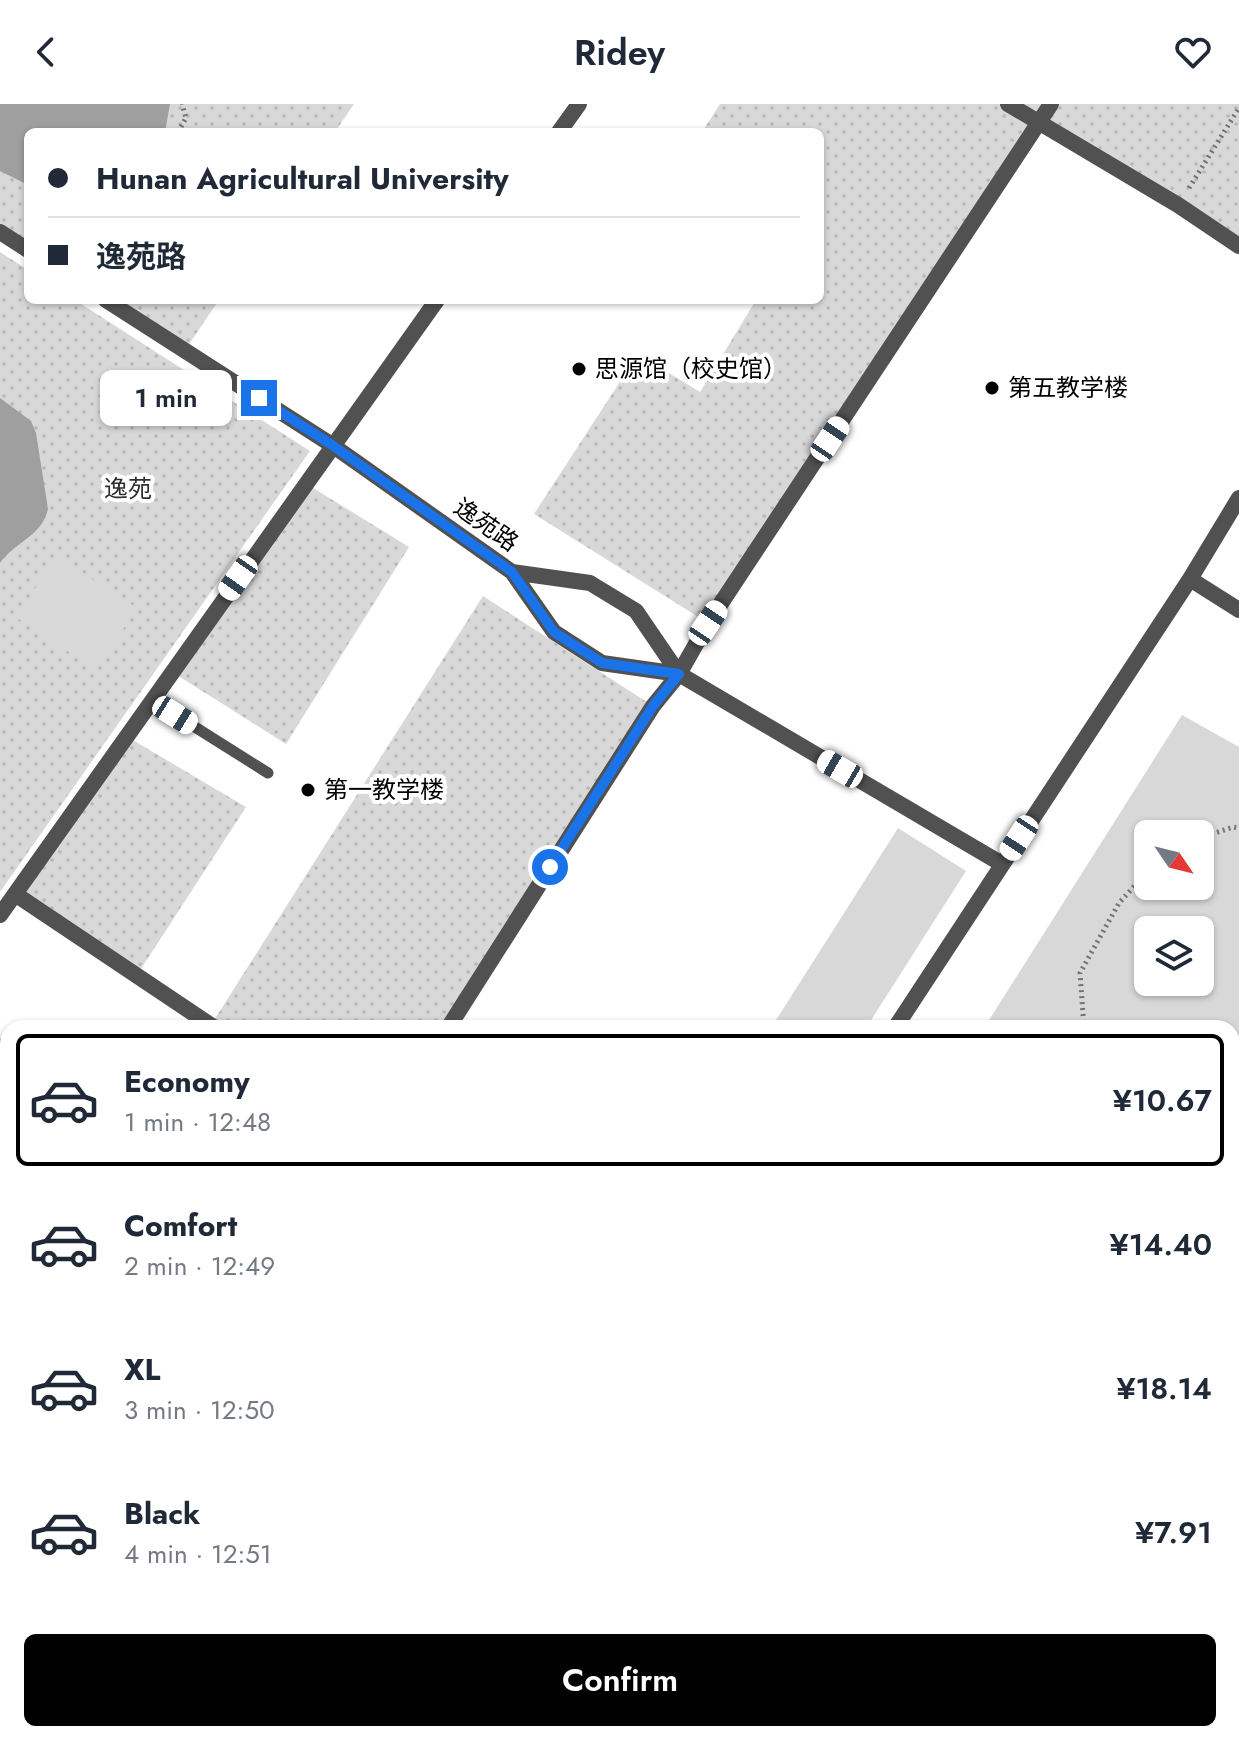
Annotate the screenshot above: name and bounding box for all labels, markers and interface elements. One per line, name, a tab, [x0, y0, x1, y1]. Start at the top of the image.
text: Ridey	[574, 26, 665, 78]
icon: back	[24, 30, 68, 74]
icon: heart	[1171, 30, 1215, 74]
text: Hunan Agricultural University	[96, 157, 509, 200]
text: 逸苑路	[96, 235, 186, 278]
place label: 思源馆（校史馆）	[595, 351, 787, 386]
marker: 思源馆（校史馆）	[570, 360, 588, 378]
callout: 1 min	[99, 370, 231, 426]
place label: 第五教学楼	[1008, 370, 1128, 405]
text: 1 min	[134, 379, 198, 417]
marker: 第五教学楼	[983, 379, 1001, 397]
route end	[241, 380, 277, 416]
car	[807, 412, 853, 466]
park label: 逸苑	[104, 471, 152, 506]
street label: 逸苑路	[447, 490, 526, 560]
car	[214, 551, 262, 605]
car	[685, 596, 731, 650]
car	[148, 692, 202, 738]
car	[813, 747, 867, 791]
place label: 第一教学楼	[324, 772, 444, 807]
marker: 第一教学楼	[299, 781, 317, 799]
car	[996, 811, 1042, 865]
north arrow	[1134, 820, 1214, 900]
map controls	[1134, 820, 1214, 996]
route start	[532, 849, 568, 885]
button: layers	[1134, 916, 1214, 996]
text: Economy	[124, 1060, 250, 1103]
icon: car	[28, 1064, 100, 1136]
text: ¥10.67	[1113, 1079, 1212, 1122]
text: 1 min · 12:48	[124, 1103, 271, 1141]
text: Comfort	[124, 1204, 237, 1247]
icon: car	[28, 1208, 100, 1280]
text: ¥14.40	[1110, 1223, 1212, 1266]
text: 2 min · 12:49	[124, 1247, 275, 1285]
text: XL	[124, 1348, 160, 1391]
icon: car	[28, 1352, 100, 1424]
text: ¥18.14	[1116, 1367, 1212, 1410]
text: 3 min · 12:50	[124, 1391, 275, 1429]
text: Black	[124, 1492, 200, 1535]
icon: car	[28, 1496, 100, 1568]
text: ¥7.91	[1135, 1511, 1212, 1554]
text: 4 min · 12:51	[124, 1535, 272, 1573]
button: Confirm	[24, 1634, 1216, 1726]

